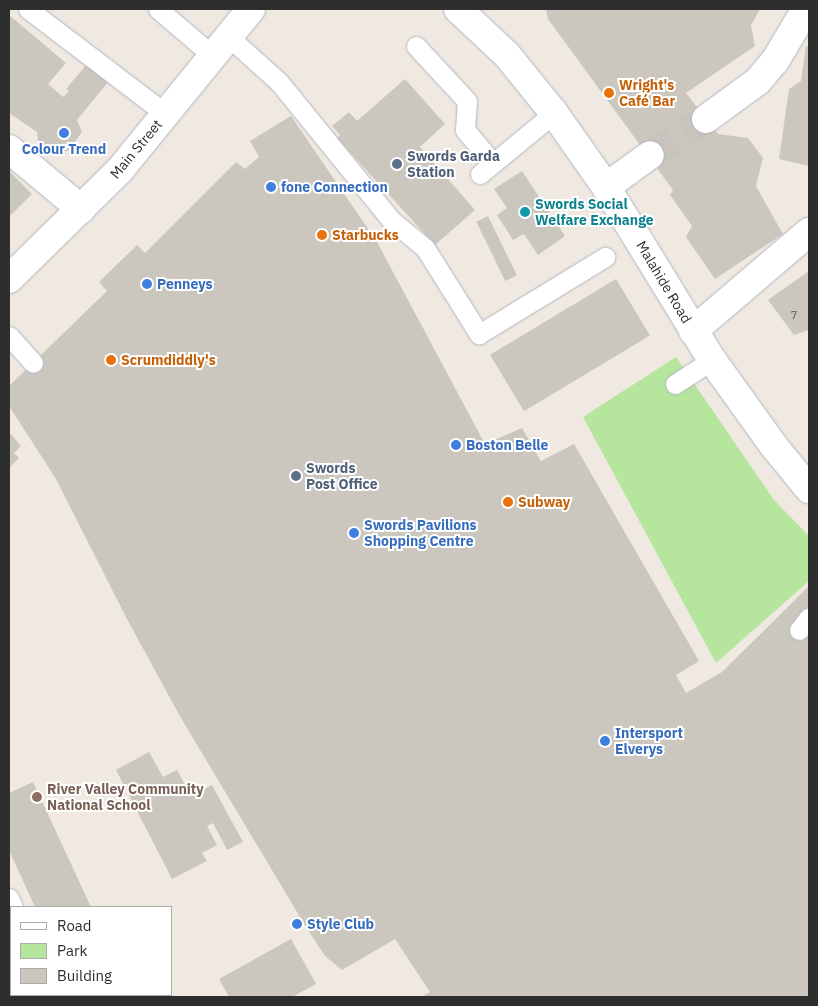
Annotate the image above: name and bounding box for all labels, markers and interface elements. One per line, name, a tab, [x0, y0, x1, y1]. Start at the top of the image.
place label: Wright's Café Bar	[619, 77, 675, 110]
marker: Wright's Café Bar	[603, 87, 615, 99]
street label: Main Street	[106, 116, 166, 182]
marker: Colour Trend	[58, 127, 70, 139]
place label: Colour Trend	[22, 141, 106, 157]
place label: Swords Garda Station	[407, 148, 500, 180]
marker: Swords Garda Station	[391, 158, 403, 170]
place label: fone Connection	[281, 179, 388, 195]
marker: fone Connection	[265, 181, 277, 193]
place label: Swords Social Welfare Exchange	[535, 196, 654, 228]
marker: Swords Social Welfare Exchange	[519, 206, 531, 218]
place label: Starbucks	[332, 227, 399, 243]
marker: Starbucks	[316, 229, 328, 241]
street label: Malahide Road	[633, 238, 695, 326]
place label: Penneys	[157, 276, 213, 292]
marker: Penneys	[141, 278, 153, 290]
house number: 7	[791, 308, 797, 322]
place label: Scrumdiddly's	[121, 352, 216, 368]
marker: Scrumdiddly's	[105, 354, 117, 366]
place label: Boston Belle	[466, 437, 548, 453]
marker: Boston Belle	[450, 439, 462, 451]
place label: Swords Post Office	[306, 460, 378, 492]
marker: Swords Post Office	[290, 470, 302, 482]
place label: Subway	[518, 494, 570, 510]
marker: Subway	[502, 496, 514, 508]
place label: Swords Pavilions Shopping Centre	[364, 517, 477, 550]
marker: Swords Pavilions Shopping Centre	[348, 527, 360, 539]
place label: Intersport Elverys	[615, 725, 683, 758]
marker: Intersport Elverys	[599, 735, 611, 747]
place label: River Valley Community National School	[47, 781, 204, 814]
marker: River Valley Community National School	[31, 791, 43, 803]
legend	[10, 906, 172, 996]
text: Road	[57, 916, 92, 935]
place label: Style Club	[307, 916, 374, 932]
marker: Style Club	[291, 918, 303, 930]
text: Park	[57, 941, 87, 960]
text: Building	[57, 966, 112, 985]

